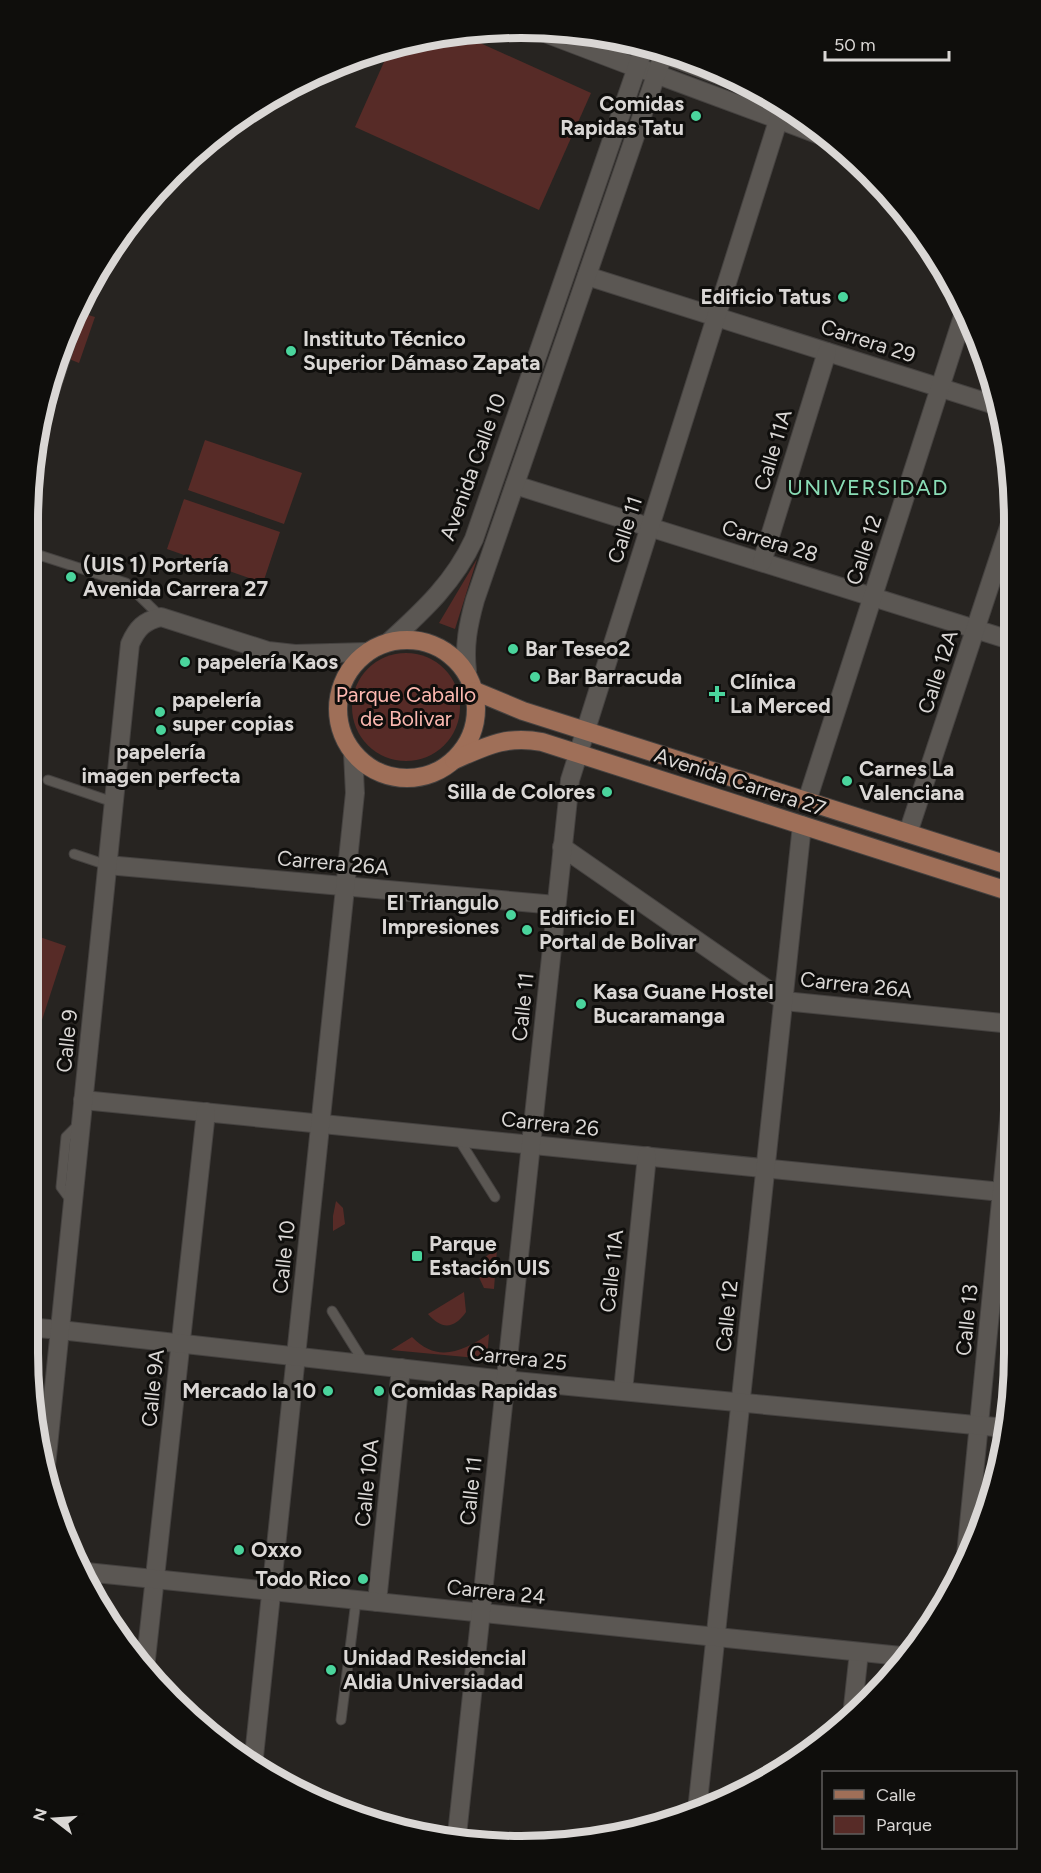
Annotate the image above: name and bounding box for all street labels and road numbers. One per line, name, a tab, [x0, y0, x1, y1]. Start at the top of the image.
street label: Carrera 29	[818, 313, 919, 368]
street label: Avenida Calle 10	[434, 390, 511, 544]
street label: Calle 11A	[748, 406, 797, 493]
street label: Calle 11	[602, 493, 647, 567]
street label: Calle 12	[840, 512, 887, 588]
street label: Carrera 28	[719, 514, 821, 567]
street label: Calle 12A	[912, 627, 963, 717]
street label: Avenida Carrera 27	[651, 742, 829, 821]
street label: Carrera 26A	[276, 845, 390, 880]
street label: Carrera 26A	[799, 966, 913, 1003]
street label: Calle 11	[506, 971, 539, 1043]
street label: Calle 9	[51, 1008, 82, 1074]
street label: Carrera 26	[500, 1106, 600, 1141]
street label: Calle 10	[267, 1219, 300, 1295]
street label: Calle 11A	[595, 1228, 628, 1314]
street label: Calle 12	[710, 1279, 743, 1353]
street label: Calle 13	[950, 1283, 983, 1357]
street label: Carrera 25	[468, 1340, 568, 1375]
street label: Calle 9A	[136, 1348, 169, 1428]
street label: Calle 10A	[349, 1438, 384, 1528]
street label: Calle 11	[454, 1455, 487, 1527]
street label: Carrera 24	[445, 1574, 547, 1609]

